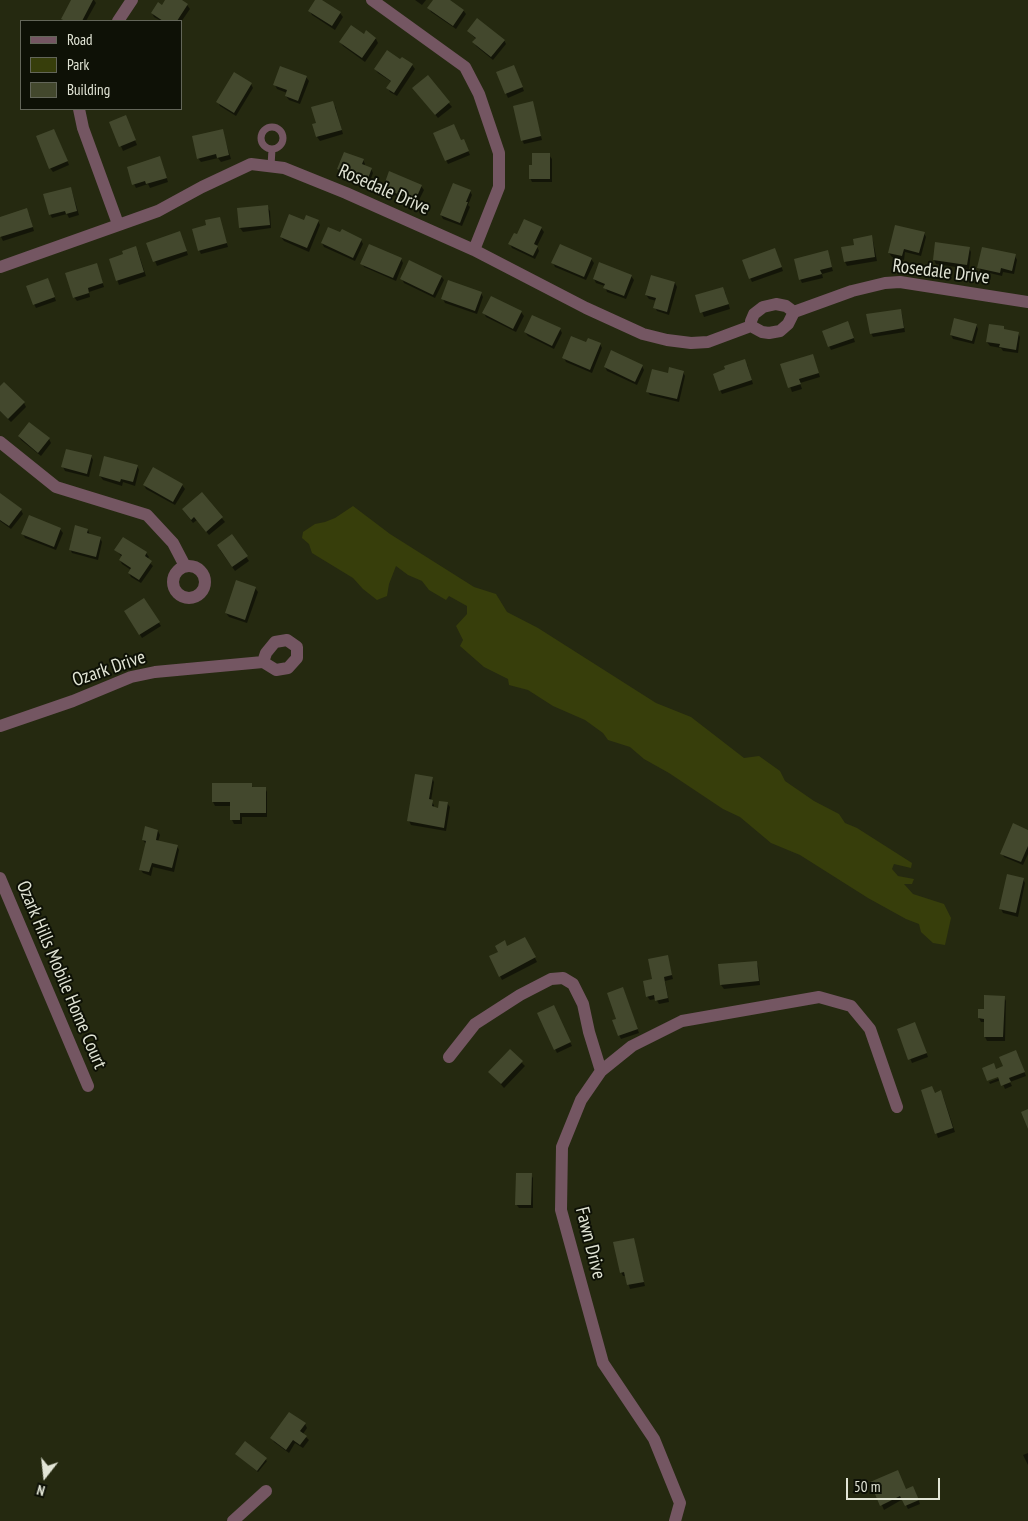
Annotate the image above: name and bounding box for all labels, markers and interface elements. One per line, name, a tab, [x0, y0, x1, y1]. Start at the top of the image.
legend	[20, 20, 182, 110]
text: Road	[67, 30, 93, 49]
text: Park	[67, 55, 89, 74]
text: Building	[67, 80, 110, 99]
street label: Rosedale Drive	[335, 160, 433, 220]
street label: Rosedale Drive	[891, 255, 991, 289]
street label: Ozark Drive	[70, 646, 148, 692]
street label: Ozark Hills Mobile Home Court	[11, 878, 111, 1072]
street label: Fawn Drive	[570, 1205, 610, 1281]
north arrow	[20, 1451, 70, 1501]
scale bar	[848, 1468, 942, 1500]
text: 50 m	[854, 1477, 880, 1496]
text: N	[35, 1481, 47, 1500]

